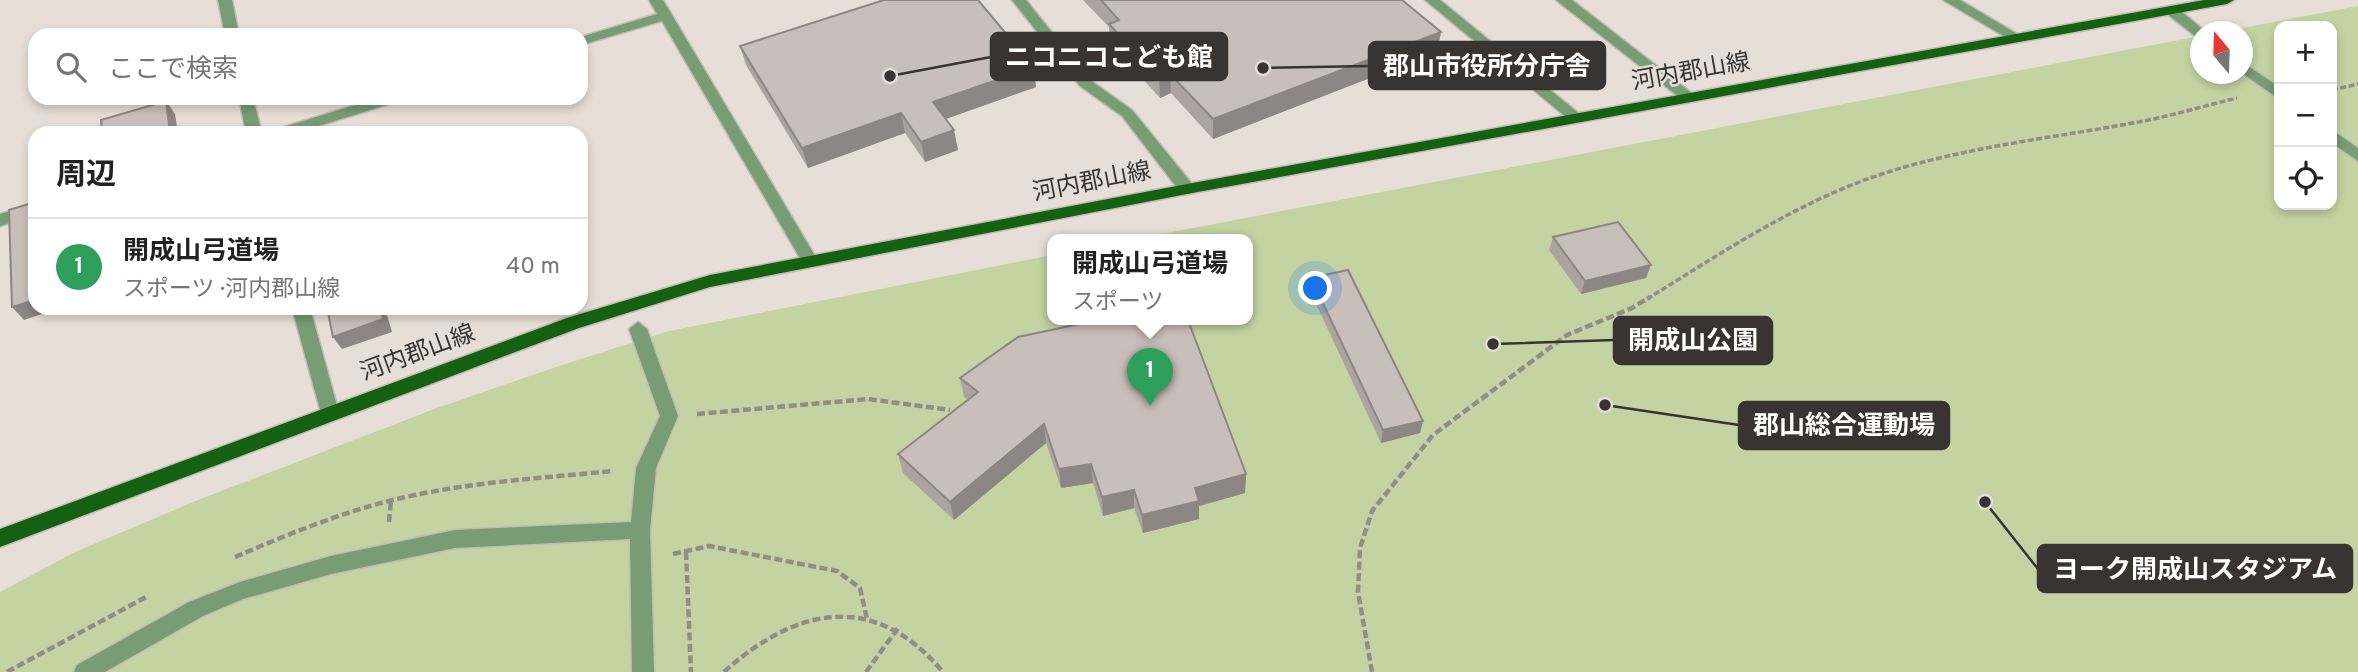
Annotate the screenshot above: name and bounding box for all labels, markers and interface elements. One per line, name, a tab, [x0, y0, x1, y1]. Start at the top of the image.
north arrow	[2190, 21, 2253, 84]
map controls	[2274, 21, 2337, 210]
button: +	[2274, 21, 2337, 84]
search box	[28, 28, 588, 105]
callout: ニコニコこども館	[991, 33, 1227, 80]
callout: 郡山市役所分庁舎	[1369, 42, 1605, 89]
text: ニコニコこども館	[1005, 43, 1213, 76]
icon: search	[52, 48, 90, 86]
street label: 河内郡山線	[1629, 48, 1753, 98]
text: 郡山市役所分庁舎	[1383, 52, 1591, 85]
text: ここで検索	[108, 54, 238, 87]
button: −	[2274, 84, 2337, 147]
button: locate	[2274, 147, 2337, 210]
street label: 河内郡山線	[1030, 157, 1154, 209]
text: 周辺	[56, 158, 116, 195]
popup	[1047, 234, 1253, 325]
text: 開成山弓道場	[123, 236, 279, 269]
text: 開成山弓道場	[1072, 249, 1228, 282]
text: 1	[74, 253, 84, 282]
text: 40 m	[506, 253, 560, 282]
your location	[1298, 271, 1332, 305]
text: スポーツ · 河内郡山線	[123, 276, 340, 305]
text: スポーツ	[1072, 289, 1164, 318]
callout: 開成山公園	[1614, 317, 1772, 364]
street label: 河内郡山線	[356, 319, 480, 389]
text: 開成山公園	[1628, 326, 1758, 359]
pin: 1	[1127, 348, 1173, 406]
callout: 郡山総合運動場	[1739, 402, 1949, 449]
text: 郡山総合運動場	[1753, 411, 1935, 444]
callout: ヨーク開成山スタジアム	[2038, 545, 2352, 592]
text: ヨーク開成山スタジアム	[2053, 555, 2337, 588]

